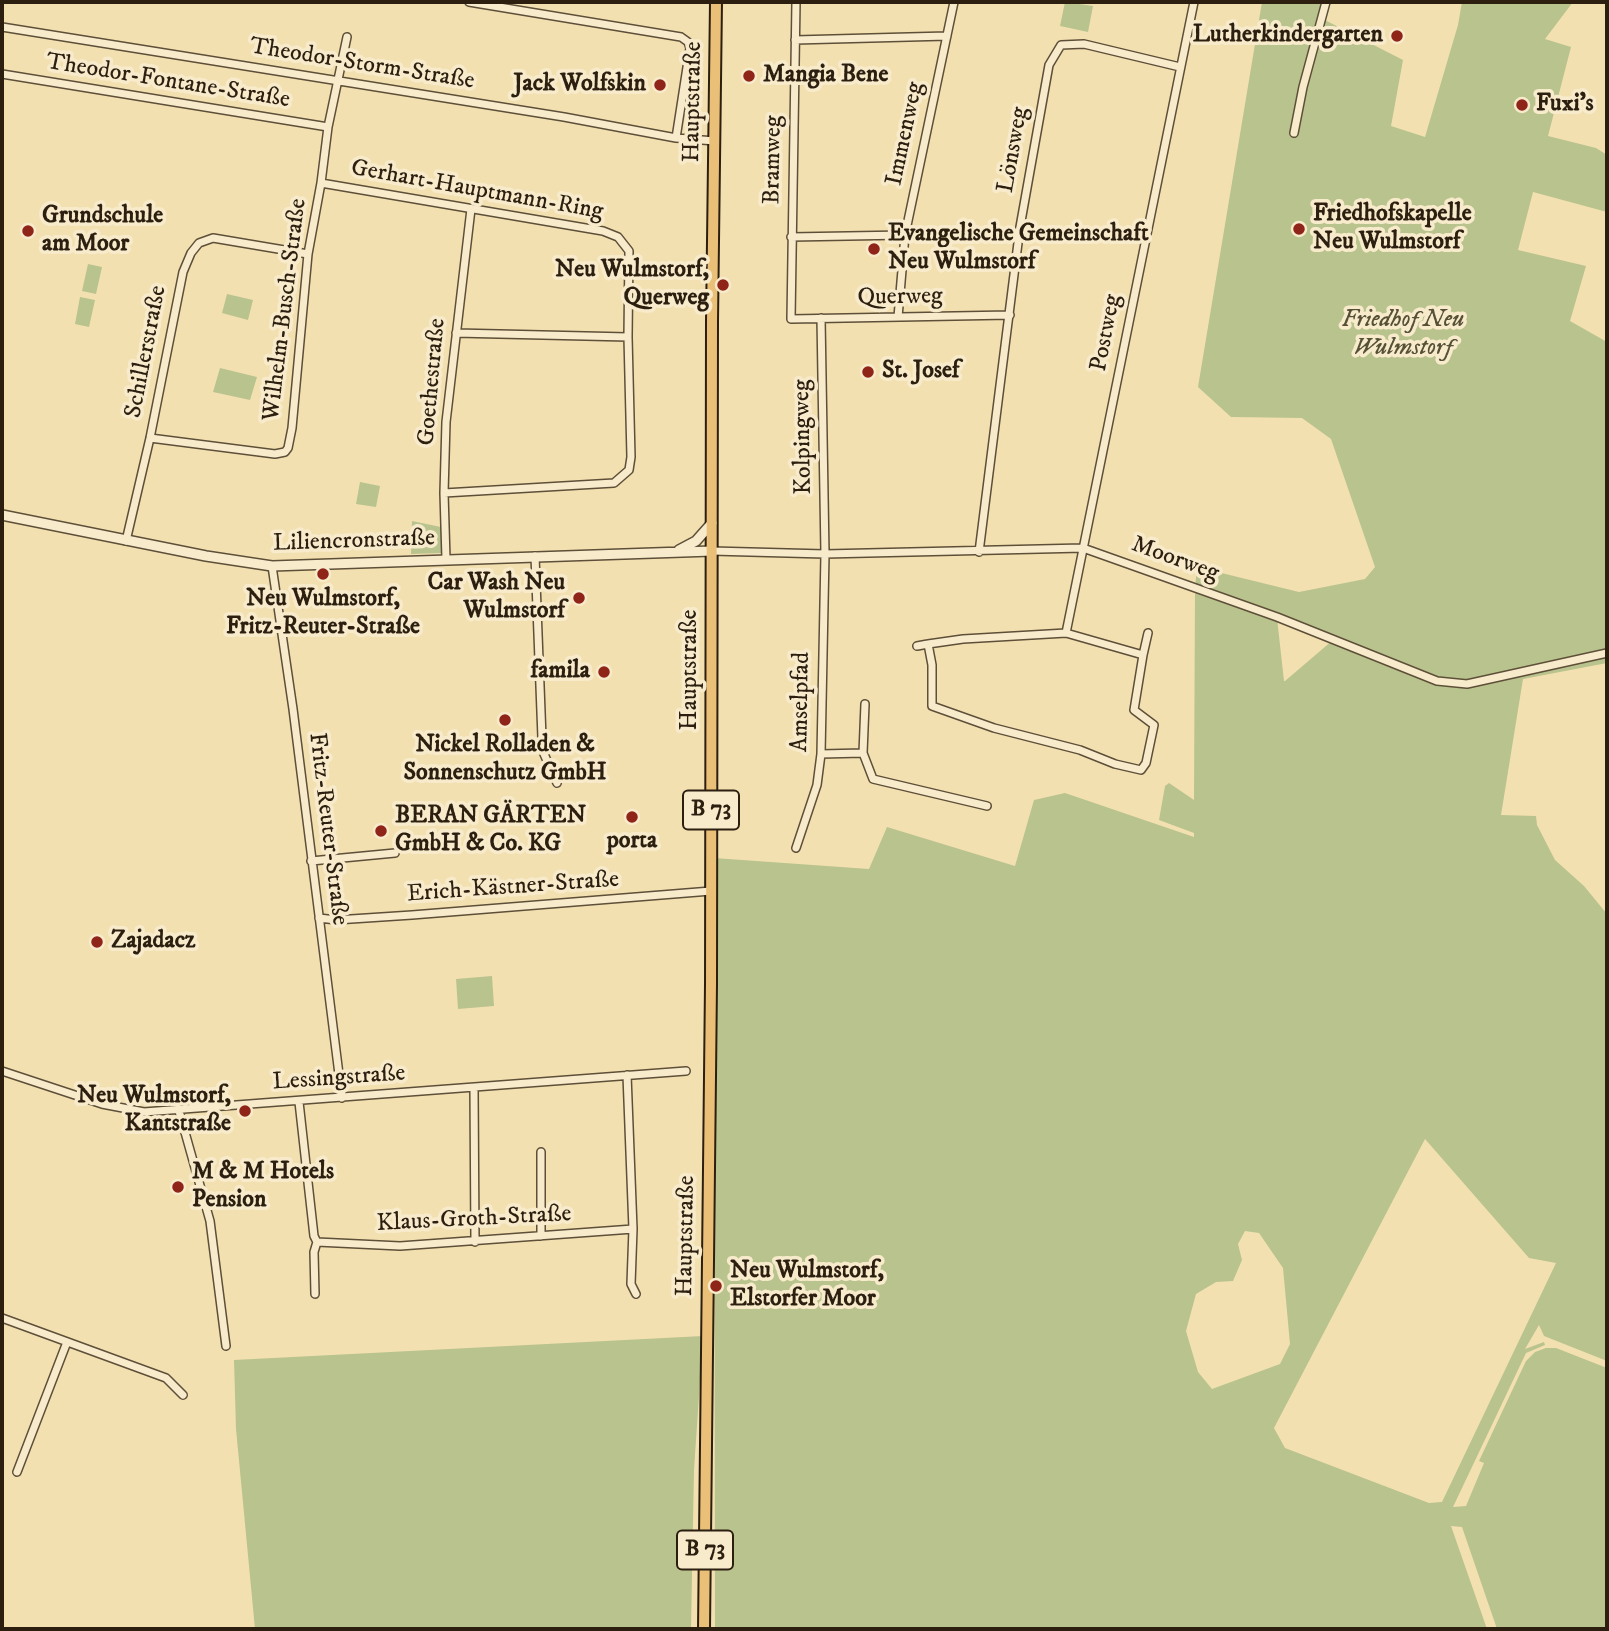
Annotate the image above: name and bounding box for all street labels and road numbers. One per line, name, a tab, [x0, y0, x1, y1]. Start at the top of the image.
street label: Theodor-Storm-Straße	[248, 33, 476, 97]
street label: Hauptstraße	[679, 41, 709, 163]
street label: Theodor-Fontane-Straße	[44, 49, 292, 115]
street label: Immenweg	[881, 80, 931, 188]
street label: Lönsweg	[992, 105, 1036, 195]
street label: Bramweg	[759, 115, 789, 205]
street label: Gerhart-Hauptmann-Ring	[349, 155, 605, 227]
street label: Wilhelm-Busch-Straße	[258, 197, 314, 423]
street label: Schillerstraße	[120, 283, 174, 421]
street label: Querweg	[857, 283, 943, 313]
street label: Postweg	[1085, 292, 1129, 374]
street label: Goethestraße	[413, 317, 453, 447]
street label: Kolpingweg	[789, 379, 819, 495]
street label: Liliencronstraße	[273, 525, 435, 559]
street label: Moorweg	[1127, 531, 1223, 589]
street label: Hauptstraße	[677, 610, 705, 730]
street label: Amselpfad	[787, 652, 817, 752]
street label: Fritz-Reuter-Straße	[301, 731, 353, 927]
road number: B 73	[683, 790, 739, 830]
street label: Erich-Kästner-Straße	[406, 866, 620, 910]
street label: Lessingstraße	[272, 1060, 406, 1098]
street label: Hauptstraße	[672, 1175, 702, 1297]
street label: Klaus-Groth-Straße	[376, 1201, 572, 1239]
road number: B 73	[677, 1530, 733, 1569]

